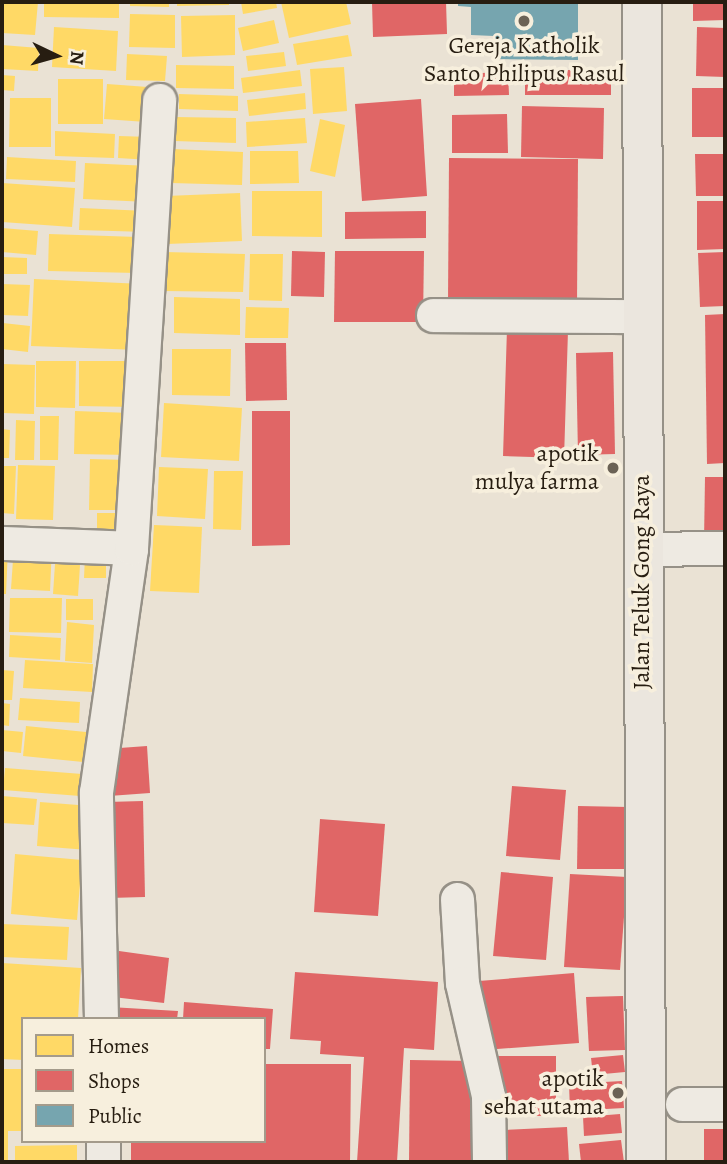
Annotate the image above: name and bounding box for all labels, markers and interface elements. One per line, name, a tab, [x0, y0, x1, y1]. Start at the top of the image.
marker: Gereja Katholik Santo Philipus Rasul	[516, 13, 532, 29]
north arrow	[21, 21, 91, 91]
place label: Gereja Katholik Santo Philipus Rasul	[424, 32, 624, 88]
text: N	[63, 50, 90, 66]
place label: apotik mulya farma	[475, 440, 599, 496]
marker: apotik mulya farma	[605, 460, 621, 476]
street label: Jalan Teluk Gong Raya	[628, 474, 656, 690]
legend	[21, 1017, 266, 1143]
text: Homes	[88, 1032, 149, 1060]
place label: apotik sehat utama	[484, 1065, 604, 1121]
text: Shops	[88, 1067, 140, 1095]
marker: apotik sehat utama	[610, 1085, 626, 1101]
text: Public	[88, 1102, 142, 1130]

